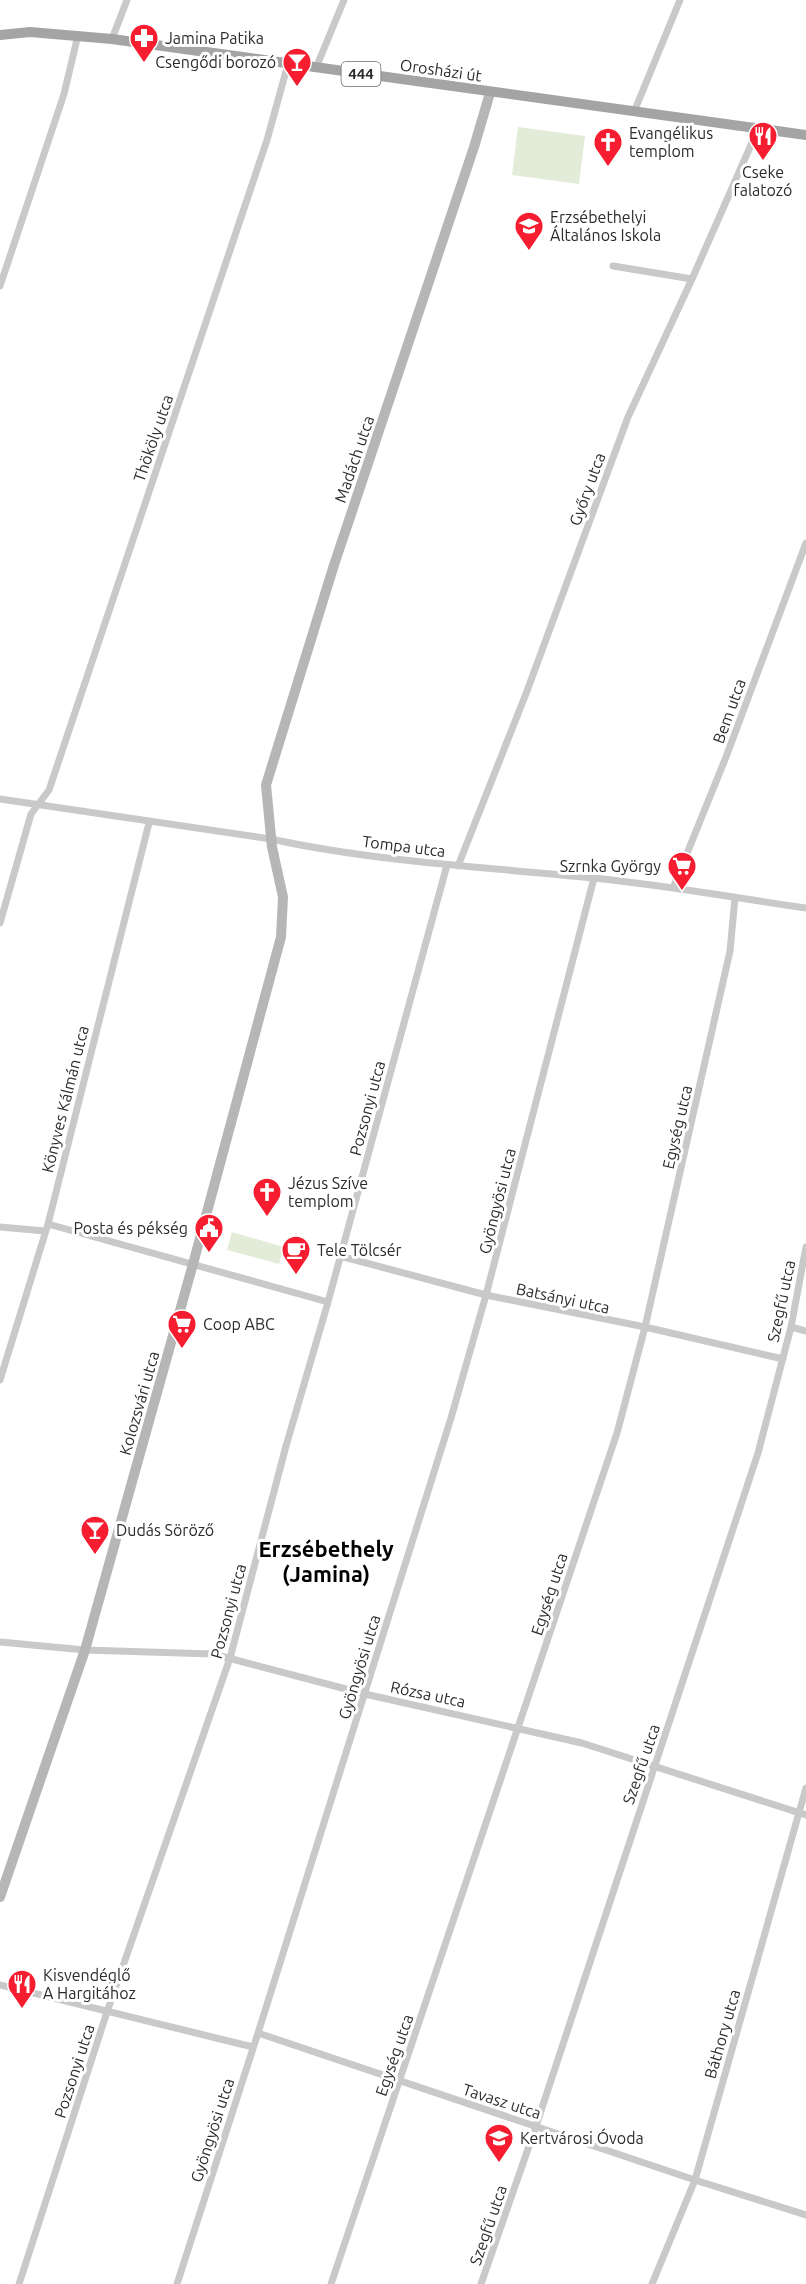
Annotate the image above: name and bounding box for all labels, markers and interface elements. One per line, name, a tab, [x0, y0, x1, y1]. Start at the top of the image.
pharmacy icon: Jamina Patika	[128, 22, 160, 64]
place label: Jamina Patika	[165, 29, 264, 47]
bar icon: Csengődi borozó	[281, 46, 313, 88]
place label: Csengődi borozó	[155, 53, 276, 71]
street label: Orosházi út	[399, 55, 484, 85]
road number: 444	[342, 62, 380, 86]
restaurant icon: Cseke falatozó	[747, 120, 779, 162]
place label: Evangélikus templom	[629, 124, 713, 160]
church icon: Evangélikus templom	[592, 126, 624, 168]
place label: Cseke falatozó	[734, 163, 792, 199]
place label: Erzsébethelyi Általános Iskola	[550, 208, 661, 244]
school or university icon: Erzsébethelyi Általános Iskola	[513, 210, 545, 252]
street label: Thököly utca	[130, 392, 176, 484]
street label: Madách utca	[331, 413, 377, 505]
street label: Győry utca	[565, 450, 609, 528]
street label: Bem utca	[709, 676, 749, 746]
street label: Tompa utca	[361, 832, 447, 860]
supermarket icon: Szrnka György	[666, 850, 698, 892]
place label: Szrnka György	[560, 857, 661, 875]
street label: Könyves Kálmán utca	[38, 1024, 92, 1174]
street label: Pozsonyi utca	[346, 1059, 388, 1157]
street label: Egység utca	[659, 1083, 695, 1171]
street label: Gyöngyösi utca	[475, 1146, 519, 1256]
place label: Jézus Szíve templom	[288, 1174, 368, 1210]
church icon: Jézus Szíve templom	[251, 1176, 283, 1218]
public building icon: Posta és pékség	[193, 1212, 225, 1254]
place label: Posta és pékség	[73, 1219, 188, 1237]
cafe icon: Tele Tölcsér	[280, 1234, 312, 1276]
place label: Tele Tölcsér	[317, 1241, 402, 1259]
street label: Szegfű utca	[764, 1258, 798, 1344]
street label: Batsányi utca	[515, 1279, 611, 1317]
supermarket icon: Coop ABC	[166, 1308, 198, 1350]
place label: Coop ABC	[203, 1315, 275, 1333]
street label: Kolozsvári utca	[116, 1349, 162, 1457]
bar icon: Dudás Söröző	[79, 1514, 111, 1556]
place label: Dudás Söröző	[116, 1521, 214, 1539]
district label: Erzsébethely (Jamina)	[258, 1536, 394, 1587]
street label: Egység utca	[527, 1551, 571, 1637]
street label: Pozsonyi utca	[207, 1562, 249, 1660]
street label: Gyöngyösi utca	[335, 1613, 383, 1721]
street label: Rózsa utca	[389, 1677, 467, 1711]
street label: Szegfű utca	[619, 1722, 663, 1806]
place label: Kisvendéglő A Hargitához	[43, 1966, 136, 2002]
restaurant icon: Kisvendéglő A Hargitához	[6, 1968, 38, 2010]
street label: Báthory utca	[701, 1987, 743, 2081]
street label: Egység utca	[372, 2012, 416, 2098]
street label: Pozsonyi utca	[50, 2022, 98, 2120]
street label: Gyöngyösi utca	[187, 2076, 237, 2184]
street label: Tavasz utca	[460, 2080, 544, 2122]
school or university icon: Kertvárosi Óvoda	[483, 2122, 515, 2164]
place label: Kertvárosi Óvoda	[520, 2128, 644, 2147]
street label: Szegfű utca	[466, 2183, 510, 2267]

